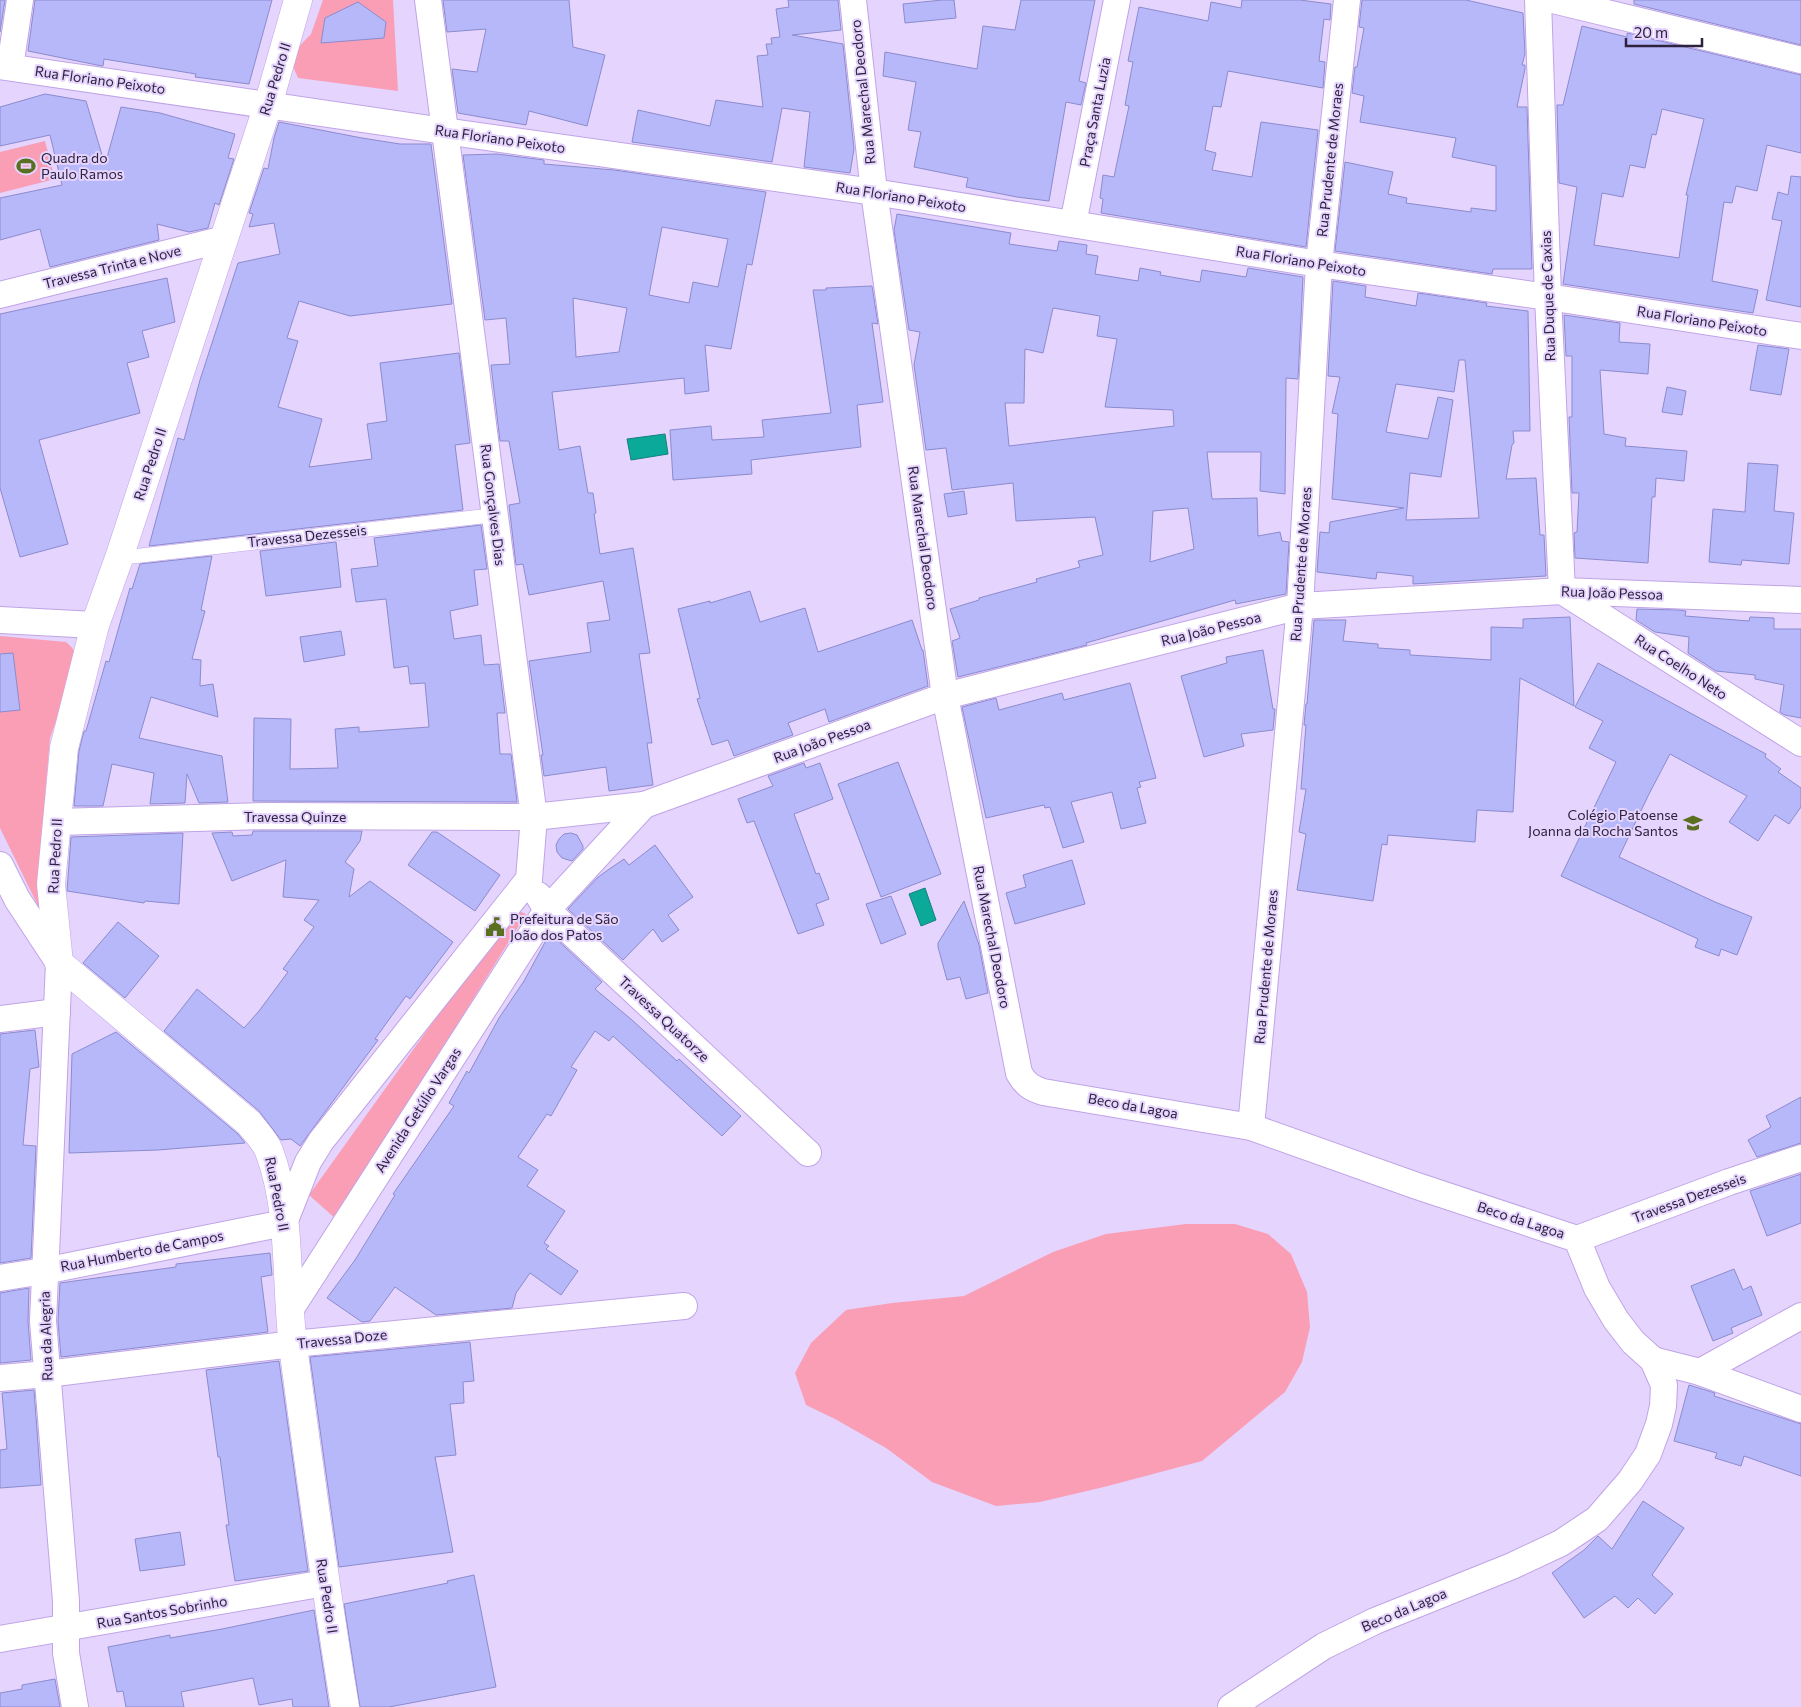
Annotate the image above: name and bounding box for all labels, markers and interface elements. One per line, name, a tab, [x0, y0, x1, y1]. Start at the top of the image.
scale bar	[1626, 15, 1702, 47]
street label: Rua Marechal Deodoro	[846, 19, 879, 165]
text: 20 m	[1634, 23, 1668, 41]
street label: Rua Pedro II	[255, 40, 294, 117]
street label: Praça Santa Luzia	[1076, 56, 1113, 168]
street label: Rua Floriano Peixoto	[34, 62, 166, 97]
street label: Rua Prudente de Moraes	[1313, 82, 1346, 238]
street label: Rua Floriano Peixoto	[434, 121, 566, 156]
place label: Quadra do Paulo Ramos	[41, 149, 123, 182]
sports icon: Quadra do Paulo Ramos	[15, 155, 37, 177]
street label: Rua Floriano Peixoto	[835, 178, 967, 215]
street label: Rua Duque de Caxias	[1537, 230, 1558, 362]
street label: Travessa Trinta e Nove	[41, 241, 182, 292]
street label: Rua Floriano Peixoto	[1235, 242, 1367, 279]
street label: Rua Floriano Peixoto	[1636, 302, 1768, 339]
street label: Rua Pedro II	[130, 425, 169, 502]
street label: Rua Gonçalves Dias	[478, 443, 509, 567]
street label: Rua Marechal Deodoro	[905, 465, 942, 611]
street label: Rua Prudente de Moraes	[1287, 486, 1314, 642]
street label: Travessa Dezesseis	[247, 521, 367, 550]
street label: Rua João Pessoa	[1561, 582, 1663, 603]
street label: Rua João Pessoa	[1159, 608, 1263, 649]
street label: Rua Coelho Neto	[1632, 630, 1731, 703]
street label: Rua João Pessoa	[771, 715, 873, 766]
place label: Colégio Patoense Joanna da Rocha Santos	[1528, 806, 1678, 839]
street label: Travessa Quinze	[244, 808, 346, 825]
school or university icon: Colégio Patoense Joanna da Rocha Santos	[1682, 812, 1704, 834]
street label: Rua Pedro II	[44, 818, 65, 894]
street label: Rua Marechal Deodoro	[970, 864, 1015, 1010]
street label: Rua Prudente de Moraes	[1250, 889, 1281, 1045]
place label: Prefeitura de São João dos Patos	[510, 910, 619, 943]
public building icon: Prefeitura de São João dos Patos	[484, 916, 506, 938]
street label: Travessa Quatorze	[615, 972, 713, 1065]
street label: Avenida Getúlio Vargas	[371, 1044, 464, 1175]
street label: Beco da Lagoa	[1087, 1089, 1179, 1122]
street label: Rua Pedro II	[262, 1155, 293, 1233]
street label: Travessa Dezesseis	[1630, 1169, 1748, 1226]
street label: Beco da Lagoa	[1475, 1197, 1567, 1242]
street label: Rua Humberto de Campos	[59, 1226, 225, 1275]
street label: Rua da Alegria	[35, 1291, 56, 1381]
street label: Travessa Doze	[296, 1325, 388, 1352]
street label: Rua Pedro II	[313, 1557, 342, 1634]
street label: Beco da Lagoa	[1359, 1584, 1449, 1635]
street label: Rua Santos Sobrinho	[95, 1592, 228, 1631]

